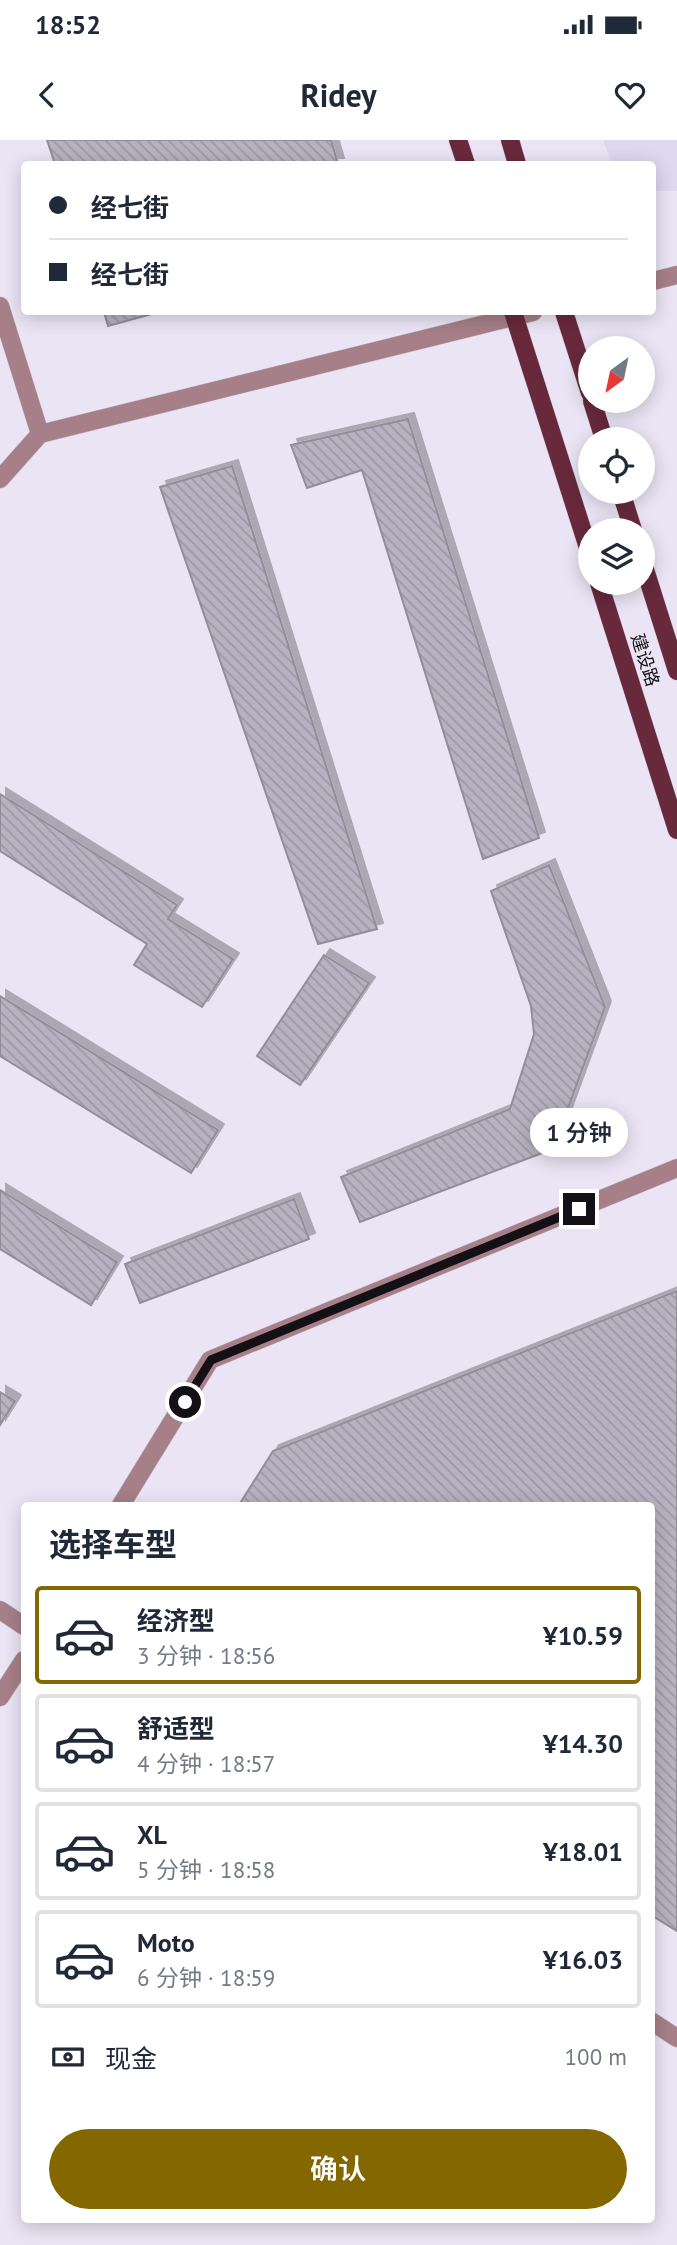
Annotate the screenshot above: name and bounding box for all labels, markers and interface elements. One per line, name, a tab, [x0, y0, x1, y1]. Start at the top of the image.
text: 18:52	[35, 8, 101, 41]
text: Ridey	[300, 74, 377, 116]
icon: back	[28, 76, 66, 114]
icon: heart	[611, 76, 649, 114]
text: 经七街	[91, 191, 169, 224]
text: 经七街	[91, 258, 169, 291]
north arrow	[578, 336, 654, 413]
map controls	[578, 336, 655, 595]
button: locate	[578, 427, 655, 504]
button: layers	[578, 518, 655, 595]
street label: 建设路	[626, 631, 665, 689]
callout: 1 分钟	[530, 1108, 628, 1156]
text: 1 分钟	[547, 1118, 611, 1147]
route end	[563, 1193, 595, 1225]
route start	[169, 1386, 201, 1418]
text: 选择车型	[49, 1523, 177, 1565]
icon: car	[53, 1604, 116, 1667]
text: 经济型	[137, 1604, 215, 1637]
text: ¥10.59	[543, 1619, 623, 1652]
text: 3 分钟 · 18:56	[137, 1641, 275, 1670]
icon: car	[53, 1712, 116, 1775]
text: 舒适型	[137, 1712, 215, 1745]
text: ¥14.30	[543, 1727, 623, 1760]
text: 4 分钟 · 18:57	[137, 1749, 275, 1778]
text: XL	[137, 1818, 167, 1851]
icon: car	[53, 1820, 116, 1883]
text: ¥18.01	[543, 1835, 623, 1868]
text: 5 分钟 · 18:58	[137, 1855, 275, 1884]
text: Moto	[137, 1926, 195, 1959]
icon: car	[53, 1928, 116, 1991]
text: ¥16.03	[543, 1943, 623, 1976]
text: 6 分钟 · 18:59	[137, 1963, 275, 1992]
icon: cash	[49, 2038, 87, 2076]
text: 现金	[105, 2042, 157, 2075]
text: 100 m	[565, 2042, 627, 2071]
button: 确认	[49, 2129, 627, 2209]

